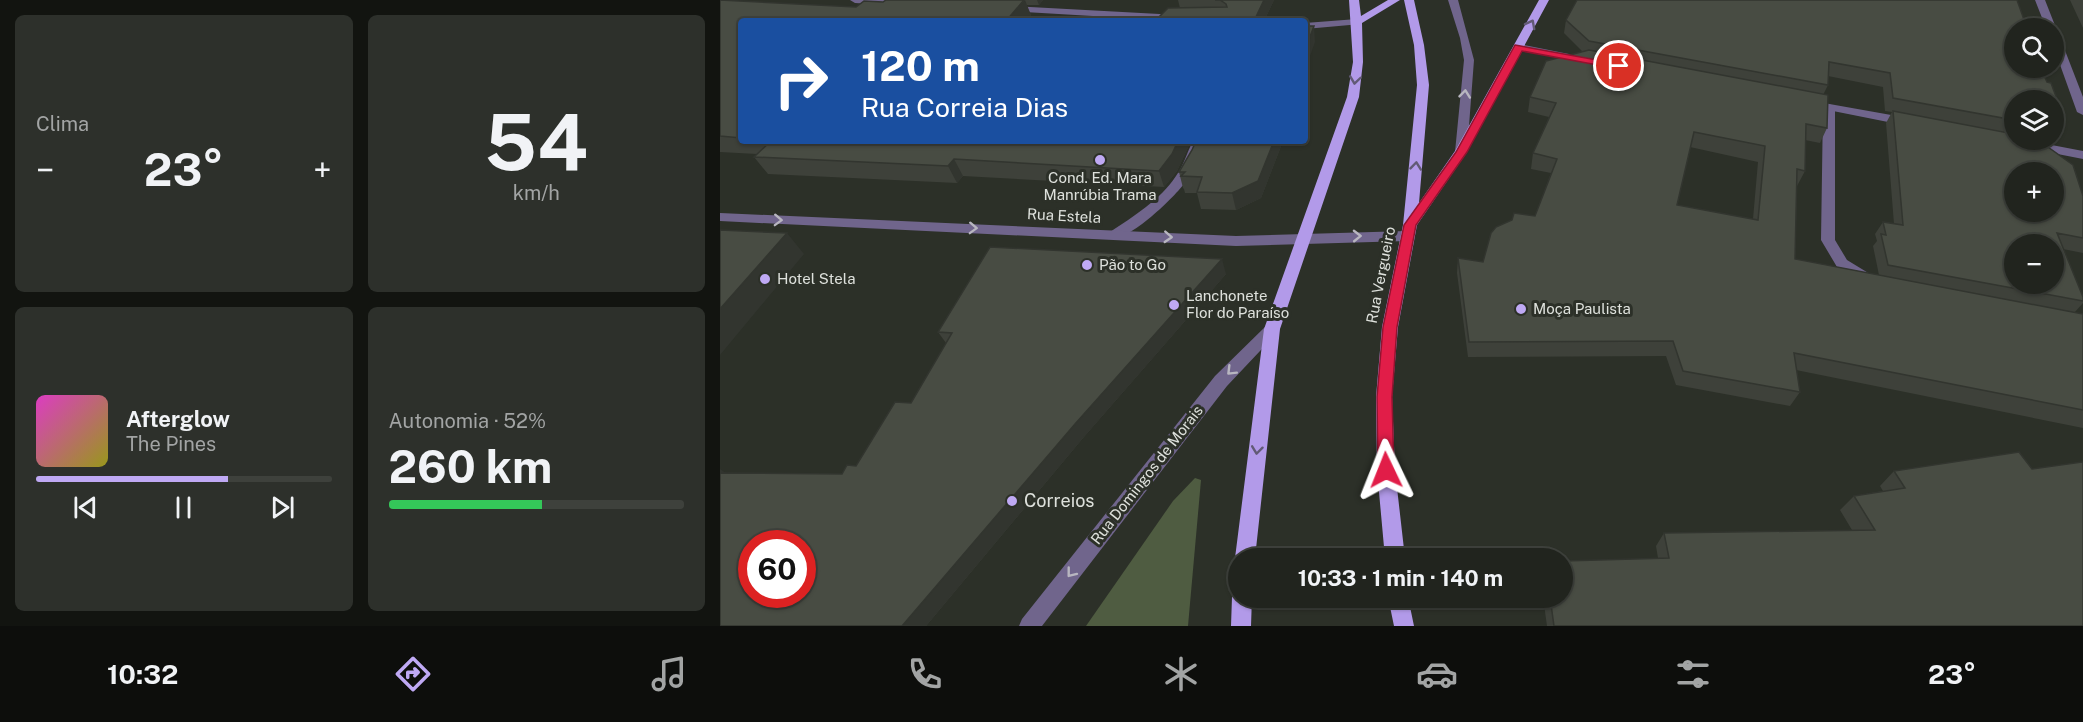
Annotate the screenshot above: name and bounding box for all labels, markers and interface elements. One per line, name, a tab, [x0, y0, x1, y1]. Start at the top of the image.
map controls	[2004, 18, 2064, 294]
button: search	[2004, 18, 2064, 78]
one-way arrow	[1524, 19, 1535, 30]
pin	[1593, 40, 1644, 91]
text: 120 m	[861, 41, 980, 90]
icon: right	[762, 42, 840, 120]
icon: arrive	[1602, 49, 1635, 82]
one-way arrow	[1350, 75, 1362, 85]
one-way arrow	[1458, 89, 1471, 99]
button: layers	[2004, 90, 2064, 150]
text: Rua Correia Dias	[861, 91, 1068, 123]
text: 54	[484, 96, 588, 188]
text: Clima	[36, 112, 89, 136]
text: 23°	[144, 143, 224, 196]
text: −	[36, 151, 54, 189]
text: +	[313, 151, 332, 189]
marker: Cond. Ed. Mara Manrúbia Trama	[1093, 153, 1107, 167]
one-way arrow	[1409, 162, 1422, 171]
button: +	[2004, 162, 2064, 222]
place label: Cond. Ed. Mara Manrúbia Trama	[1044, 169, 1157, 203]
text: km/h	[513, 181, 560, 205]
street label: Rua Estela	[1027, 205, 1101, 226]
one-way arrow	[774, 213, 783, 226]
one-way arrow	[969, 222, 978, 235]
street label: Rua Vergueiro	[1363, 225, 1398, 325]
one-way arrow	[1352, 230, 1361, 242]
one-way arrow	[1164, 231, 1173, 244]
button: −	[2004, 234, 2064, 294]
place label: Pão to Go	[1099, 256, 1166, 273]
marker: Pão to Go	[1080, 258, 1094, 272]
place label: Hotel Stela	[777, 270, 856, 287]
marker: Hotel Stela	[758, 272, 772, 286]
place label: Lanchonete Flor do Paraíso	[1186, 287, 1289, 321]
marker: Lanchonete Flor do Paraíso	[1167, 298, 1181, 312]
place label: Moça Paulista	[1533, 300, 1631, 317]
marker: Moça Paulista	[1514, 302, 1528, 316]
one-way arrow	[1227, 363, 1238, 374]
street label: Rua Domingos de Morais	[1087, 402, 1206, 547]
text: Afterglow	[126, 406, 230, 432]
text: Autonomia · 52%	[389, 409, 546, 433]
text: The Pines	[126, 432, 216, 456]
position arrow	[1354, 438, 1418, 502]
text: 260 km	[389, 440, 552, 493]
one-way arrow	[1252, 445, 1264, 454]
place label: Correios	[1024, 490, 1094, 511]
icon: previous	[69, 491, 102, 524]
icon: pause	[167, 491, 200, 524]
icon: next	[266, 491, 299, 524]
marker: Correios	[1005, 494, 1019, 508]
speed limit sign: 60	[738, 530, 816, 608]
text: 10:33 · 1 min · 140 m	[1298, 565, 1503, 591]
one-way arrow	[1067, 566, 1078, 577]
icon: directions	[392, 653, 434, 695]
icon: music	[648, 653, 690, 695]
icon: phone	[904, 653, 946, 695]
icon: climate	[1160, 653, 1202, 695]
icon: car	[1416, 653, 1458, 695]
icon: filters	[1672, 653, 1714, 695]
text: 10:32	[107, 658, 178, 690]
text: 23°	[1928, 658, 1976, 690]

